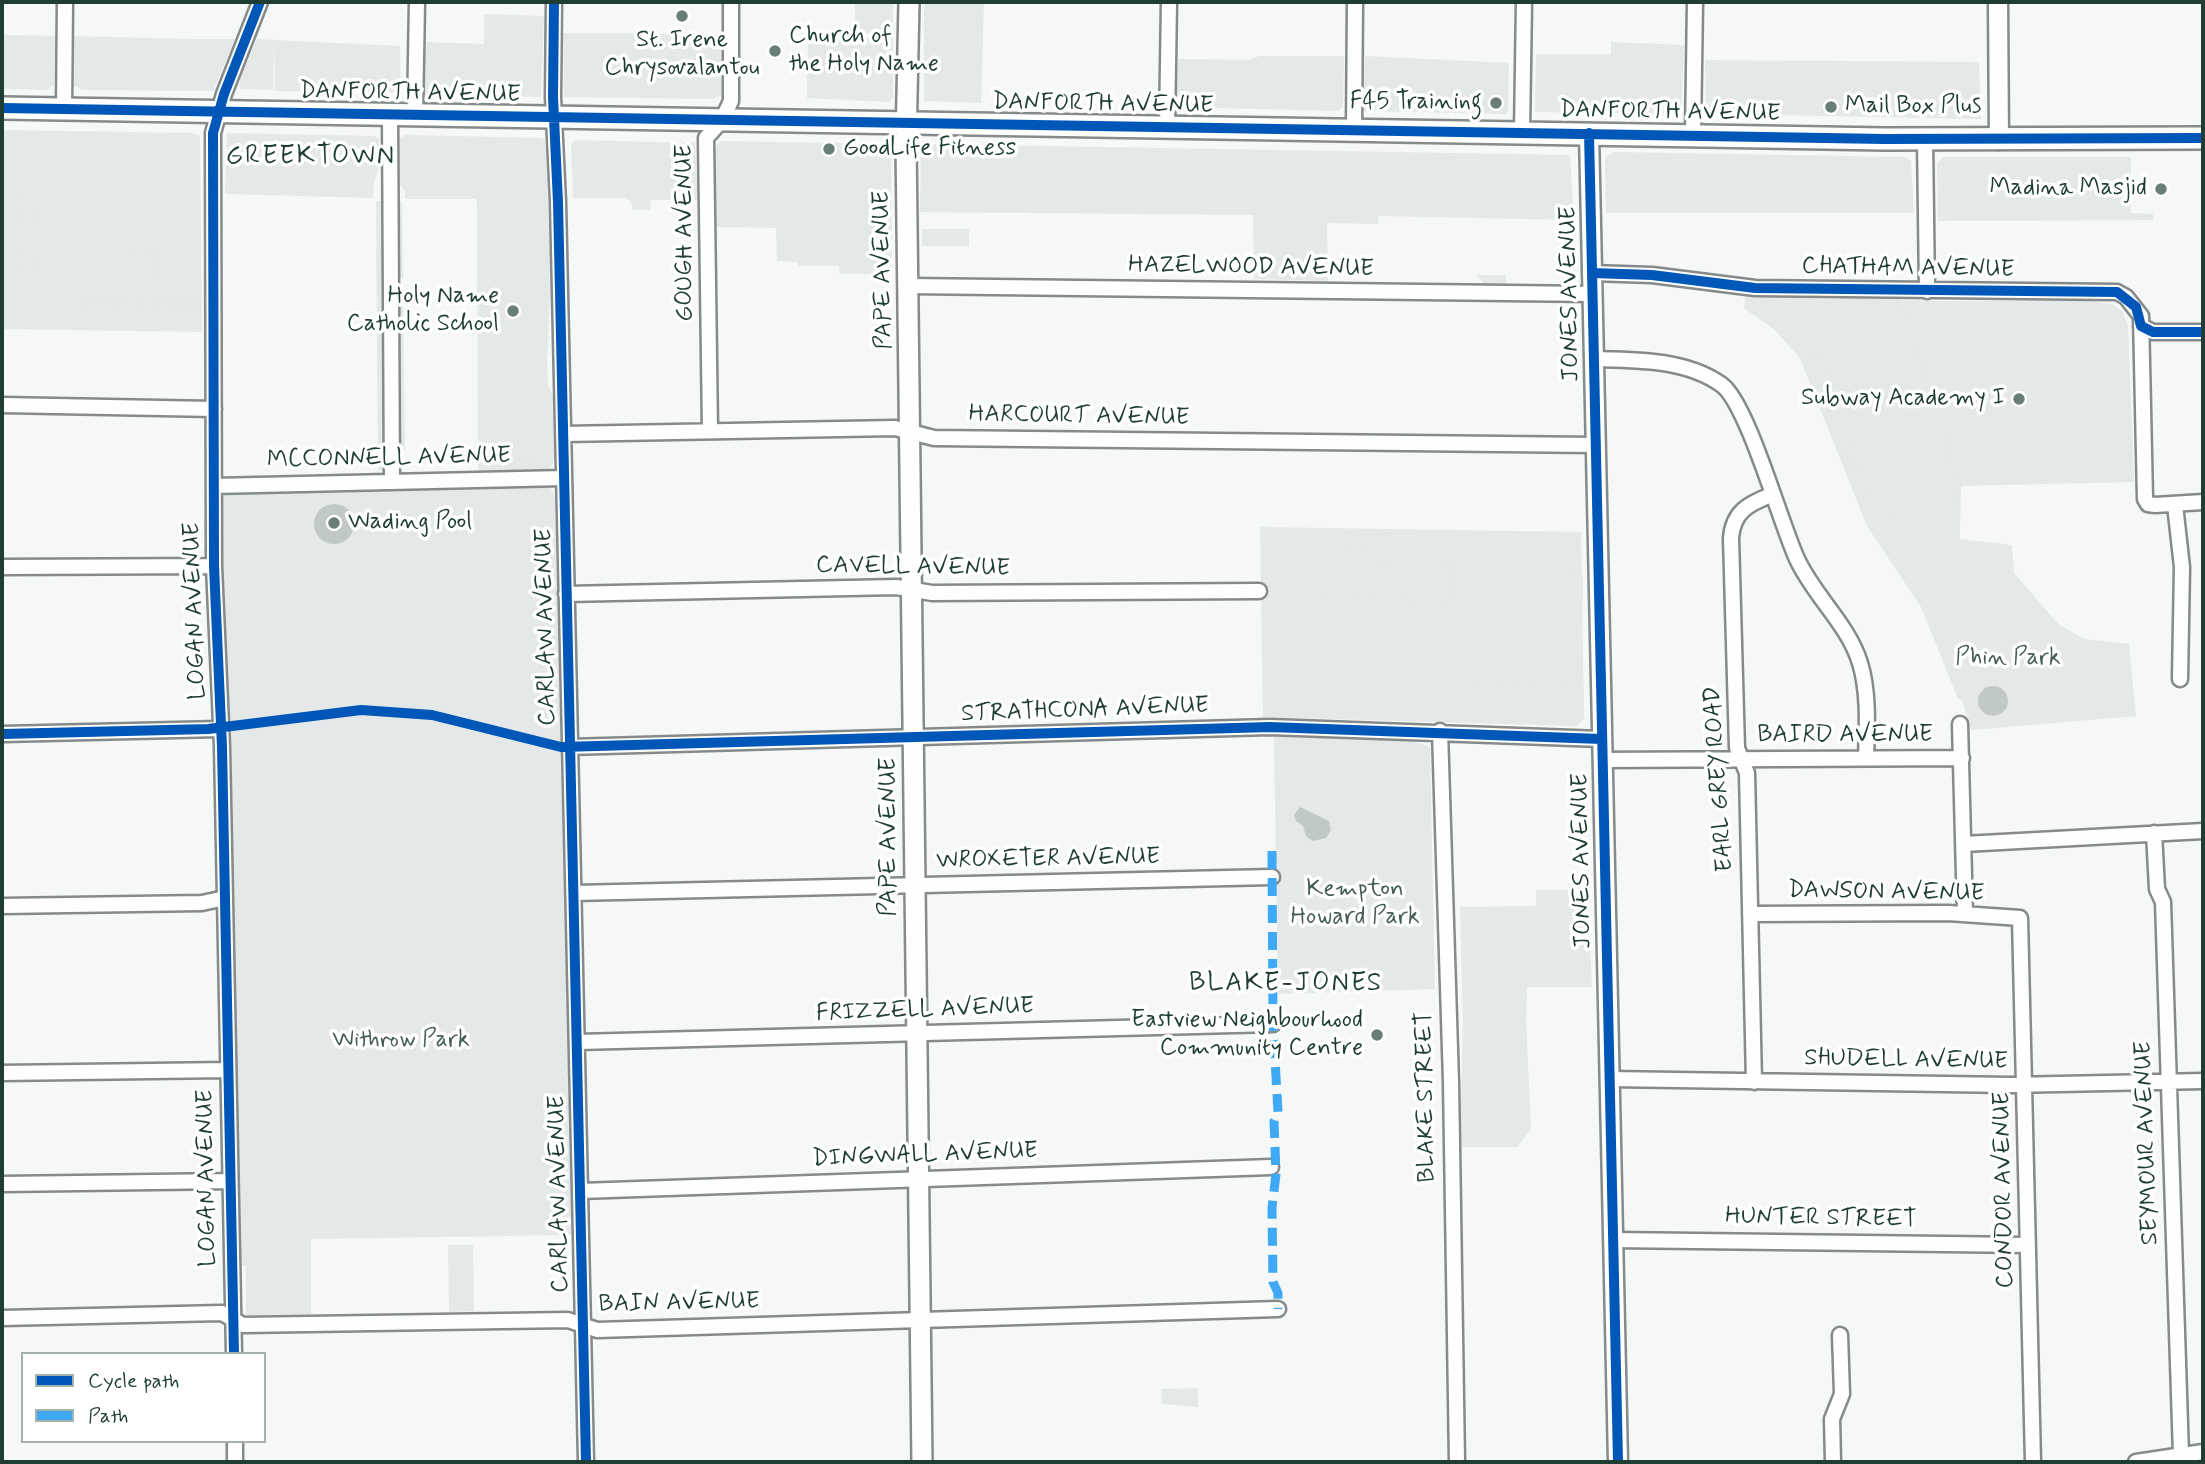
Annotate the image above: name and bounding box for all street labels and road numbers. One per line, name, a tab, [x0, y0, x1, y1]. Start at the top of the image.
street label: DANFORTH AVENUE	[299, 78, 521, 110]
street label: DANFORTH AVENUE	[992, 89, 1214, 121]
street label: DANFORTH AVENUE	[1559, 97, 1781, 129]
street label: GOUGH AVENUE	[672, 144, 700, 322]
street label: PAPE AVENUE	[868, 190, 900, 350]
street label: JONES AVENUE	[1555, 206, 1587, 382]
street label: HAZELWOOD AVENUE	[1128, 251, 1374, 285]
street label: CHATHAM AVENUE	[1801, 253, 2015, 285]
street label: HARCOURT AVENUE	[968, 401, 1190, 433]
street label: MCCONNELL AVENUE	[267, 442, 511, 476]
street label: LOGAN AVENUE	[179, 522, 213, 700]
street label: CARLAW AVENUE	[531, 528, 563, 726]
street label: CAVELL AVENUE	[816, 552, 1010, 584]
street label: EARL GREY ROAD	[1699, 685, 1741, 873]
street label: STRATHCONA AVENUE	[961, 692, 1209, 730]
street label: BAIRD AVENUE	[1757, 722, 1933, 750]
street label: PAPE AVENUE	[876, 757, 904, 917]
street label: JONES AVENUE	[1567, 773, 1599, 949]
street label: WROXETER AVENUE	[936, 844, 1160, 876]
street label: DAWSON AVENUE	[1788, 877, 1984, 909]
street label: FRIZZELL AVENUE	[815, 993, 1035, 1029]
street label: BLAKE STREET	[1411, 1011, 1443, 1183]
street label: SEYMOUR AVENUE	[2130, 1040, 2166, 1246]
street label: SHUDELL AVENUE	[1804, 1045, 2008, 1077]
street label: LOGAN AVENUE	[192, 1089, 224, 1267]
street label: CONDOR AVENUE	[1989, 1091, 2021, 1289]
street label: CARLAW AVENUE	[544, 1095, 576, 1293]
street label: DINGWALL AVENUE	[812, 1138, 1038, 1174]
street label: HUNTER STREET	[1725, 1203, 1917, 1235]
street label: BAIN AVENUE	[598, 1288, 760, 1320]

